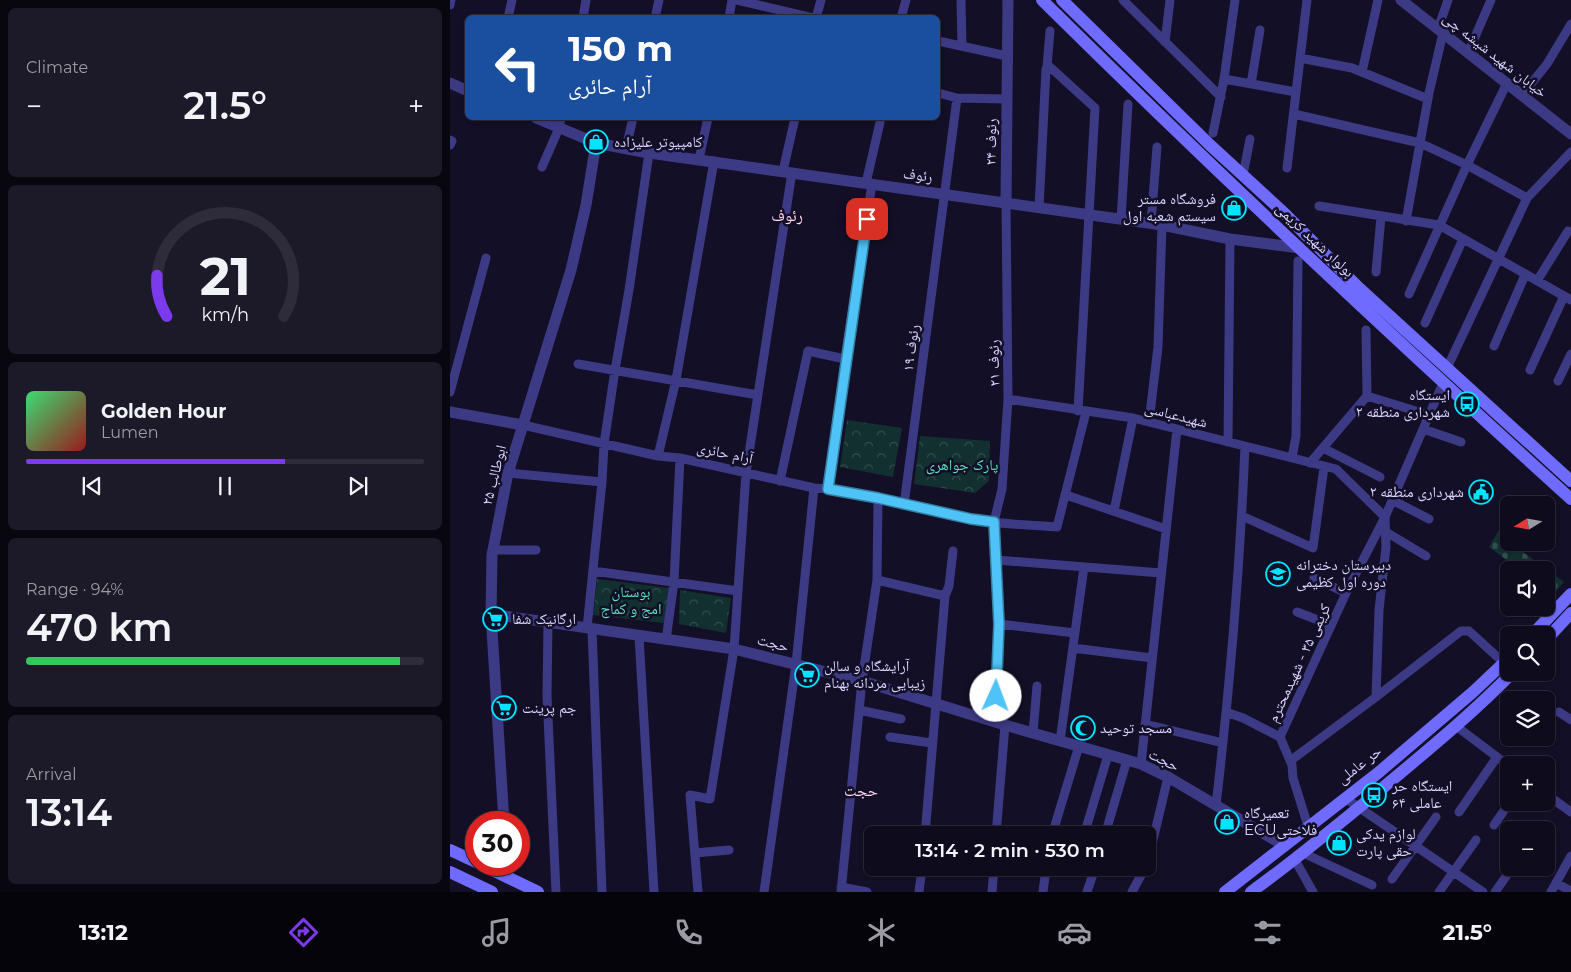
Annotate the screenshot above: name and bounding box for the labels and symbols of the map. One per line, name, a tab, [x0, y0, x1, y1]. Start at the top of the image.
street label: خیابان شهید شیشه چی	[1439, 8, 1552, 102]
street label: رئوف ۲۴	[981, 118, 1000, 166]
shop icon: کامپیوتر علیزاده	[583, 129, 609, 155]
place label: کامپیوتر علیزاده	[614, 132, 702, 151]
street label: رئوف	[902, 163, 934, 186]
place label: فروشگاه مستر سیستم شعبه اول	[1123, 189, 1216, 226]
shop icon: فروشگاه مستر سیستم شعبه اول	[1221, 195, 1247, 221]
pin	[846, 198, 888, 240]
street label: بولوار شهید کریمی	[1271, 198, 1359, 282]
district label: رئوف	[771, 206, 803, 225]
street label: رئوف ۱۹	[898, 323, 923, 373]
street label: رئوف ۲۱	[984, 339, 1003, 387]
place label: ایستگاه شهرداری منطقه ۲	[1356, 385, 1450, 422]
bus stop icon: ایستگاه شهرداری منطقه ۲	[1454, 391, 1480, 417]
street label: شهیدعباسی	[1143, 398, 1210, 432]
street label: آرام حائری	[695, 437, 756, 469]
street label: ابوطالب ۲۵	[477, 443, 510, 507]
park label: پارک جواهری	[926, 455, 998, 475]
public building icon: شهرداری منطقه ۲	[1468, 479, 1494, 505]
place label: شهرداری منطقه ۲	[1370, 482, 1464, 502]
north arrow	[1500, 496, 1555, 551]
place label: دبیرستان دخترانه دوره اول کظیمی	[1296, 555, 1391, 592]
school or university icon: دبیرستان دخترانه دوره اول کظیمی	[1265, 561, 1291, 587]
park label: بوستان امج و کماج	[600, 582, 662, 619]
street label: کریمی ۳۵ - شهیدمحترم	[1263, 600, 1335, 726]
supermarket icon: ارگانیک شفا	[482, 606, 508, 632]
place label: ارگانیک شفا	[512, 609, 576, 628]
street label: حجت	[755, 629, 791, 656]
place label: آرایشگاه و سالن زیبایی مردانه بهنام	[824, 656, 926, 693]
supermarket icon: آرایشگاه و سالن زیبایی مردانه بهنام	[794, 662, 820, 688]
position arrow	[969, 669, 1021, 721]
supermarket icon: جم پرینت	[491, 695, 517, 721]
place label: جم پرینت	[522, 698, 577, 718]
mosque icon: مسجد توحید	[1070, 715, 1096, 741]
place label: مسجد توحید	[1100, 718, 1172, 737]
street label: حر عاملی	[1332, 741, 1386, 789]
street label: حجت	[1146, 744, 1183, 775]
place label: ایستگاه حر عاملی ۶۴	[1391, 776, 1452, 813]
district label: حجت	[844, 781, 878, 800]
bus stop icon: ایستگاه حر عاملی ۶۴	[1361, 782, 1387, 808]
place label: تعمیرگاه ECUفلاحتی	[1244, 803, 1317, 840]
shop icon: تعمیرگاه ECUفلاحتی	[1214, 809, 1240, 835]
speed limit sign: 30	[465, 811, 530, 876]
place label: لوازم یدکی حقی پارت	[1356, 824, 1416, 861]
shop icon: لوازم یدکی حقی پارت	[1326, 830, 1352, 856]

